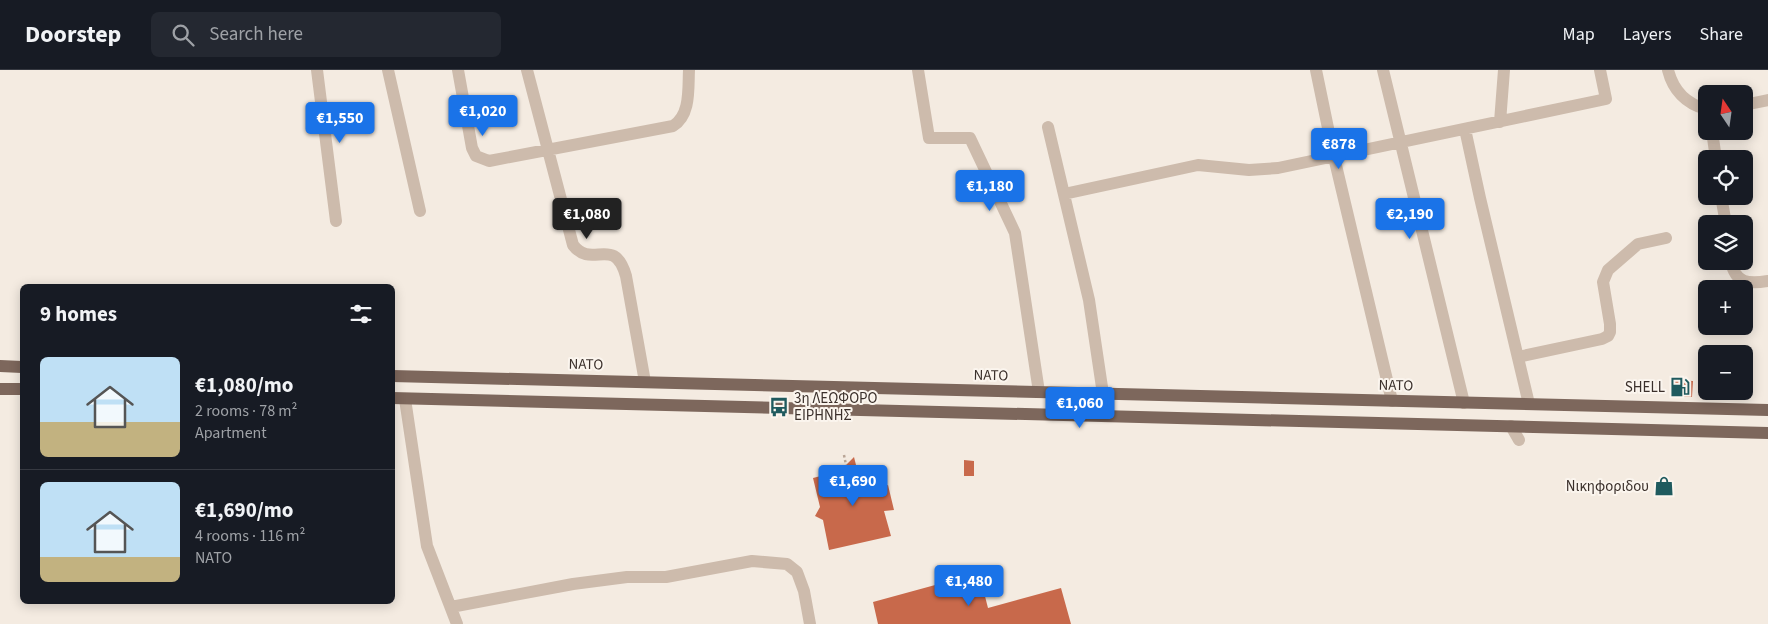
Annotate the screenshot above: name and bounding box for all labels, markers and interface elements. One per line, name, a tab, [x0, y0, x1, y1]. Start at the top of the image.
search box	[151, 12, 501, 57]
text: Doorstep	[25, 17, 121, 52]
icon: search	[169, 21, 197, 49]
text: Search here	[209, 21, 303, 48]
text: Map	[1563, 22, 1595, 47]
text: Layers	[1623, 22, 1672, 47]
text: Share	[1700, 22, 1743, 47]
north arrow	[1698, 85, 1752, 140]
map controls	[1698, 85, 1753, 400]
pin: €1,020	[442, 94, 524, 137]
text: €1,020	[459, 100, 507, 122]
pin: €1,550	[299, 102, 381, 144]
text: €1,550	[316, 107, 364, 129]
pin: €878	[1309, 128, 1369, 170]
text: €878	[1322, 133, 1356, 155]
button: locate	[1698, 150, 1753, 205]
pin: €1,180	[949, 170, 1031, 212]
text: €1,180	[966, 175, 1014, 197]
pin: €1,080	[546, 198, 628, 240]
pin: €2,190	[1369, 198, 1451, 240]
text: €1,080	[563, 203, 611, 225]
text: €2,190	[1386, 203, 1434, 225]
button: layers	[1698, 215, 1753, 270]
button: +	[1698, 280, 1753, 335]
text: 9 homes	[40, 299, 117, 329]
icon: filters	[347, 300, 375, 328]
button: −	[1698, 345, 1753, 400]
street label: ΝΑΤΟ	[568, 354, 604, 375]
street label: ΝΑΤΟ	[973, 365, 1009, 386]
text: €1,080/mo	[195, 370, 294, 400]
street label: ΝΑΤΟ	[1378, 375, 1414, 396]
fuel station icon: SHELL	[1669, 376, 1691, 398]
icon: home	[80, 377, 140, 437]
place label: SHELL	[1625, 377, 1665, 398]
pin: €1,060	[1039, 386, 1121, 429]
place label: 3η ΛΕΩΦΟΡΟ ΕΙΡΗΝΗΣ	[794, 388, 878, 426]
text: €1,060	[1056, 392, 1104, 414]
bus stop icon: 3η ΛΕΩΦΟΡΟ ΕΙΡΗΝΗΣ	[768, 396, 790, 418]
text: 2 rooms · 78 m²	[195, 400, 297, 422]
text: Apartment	[195, 422, 267, 444]
pin: €1,690	[812, 464, 894, 507]
text: €1,690	[829, 470, 877, 492]
shop icon: Νικηφοριδου	[1653, 475, 1675, 497]
place label: Νικηφοριδου	[1566, 476, 1649, 497]
text: €1,690/mo	[195, 495, 294, 525]
icon: home	[80, 502, 140, 562]
text: 4 rooms · 116 m²	[195, 525, 305, 547]
text: ΝΑΤΟ	[195, 547, 232, 569]
pin: €1,480	[928, 564, 1010, 607]
text: €1,480	[945, 570, 993, 592]

